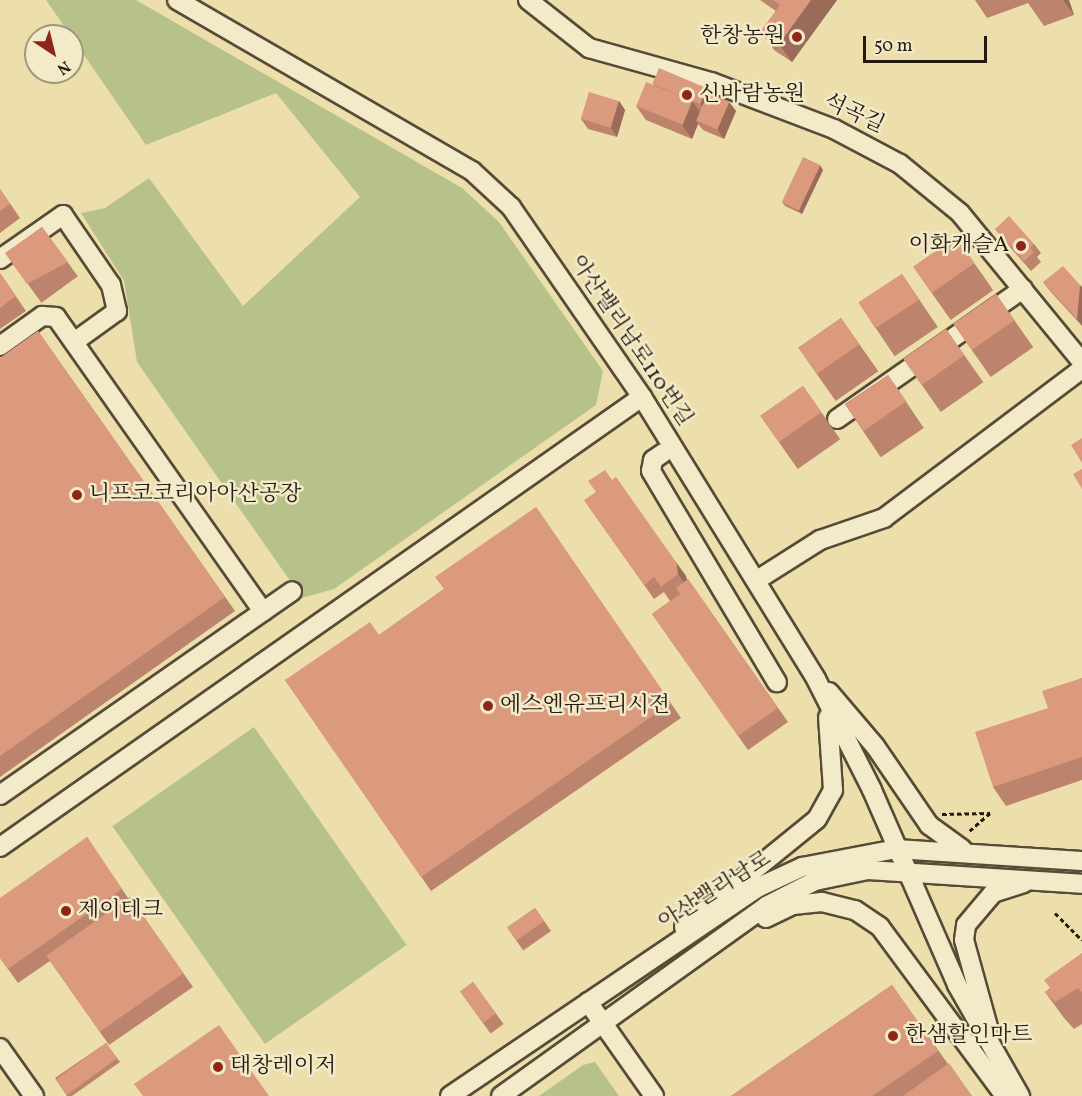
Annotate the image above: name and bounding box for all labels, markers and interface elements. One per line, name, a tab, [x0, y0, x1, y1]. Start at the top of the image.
north arrow	[24, 24, 84, 84]
place label: 한창농원	[700, 24, 785, 50]
scale bar	[866, 24, 990, 62]
marker: 한창농원	[790, 30, 804, 44]
text: 50 m	[874, 34, 913, 59]
text: N	[52, 55, 74, 79]
place label: 신바람농원	[699, 82, 805, 108]
marker: 신바람농원	[680, 88, 694, 102]
street label: 석곡길	[820, 89, 888, 139]
place label: 이화캐슬A	[909, 233, 1009, 259]
marker: 이화캐슬A	[1014, 239, 1028, 253]
street label: 아산밸리남로110번길	[564, 251, 698, 431]
place label: 니프코코리아아산공장	[89, 482, 302, 508]
marker: 니프코코리아아산공장	[70, 488, 84, 502]
place label: 에스엔유프리시젼	[500, 693, 670, 719]
marker: 에스엔유프리시젼	[481, 699, 495, 713]
street label: 아산밸리남로	[654, 846, 776, 936]
place label: 제이테크	[78, 898, 163, 924]
marker: 제이테크	[59, 904, 73, 918]
place label: 한샘할인마트	[905, 1023, 1033, 1049]
marker: 한샘할인마트	[886, 1029, 900, 1043]
place label: 태창레이저	[230, 1054, 336, 1080]
marker: 태창레이저	[211, 1060, 225, 1074]

